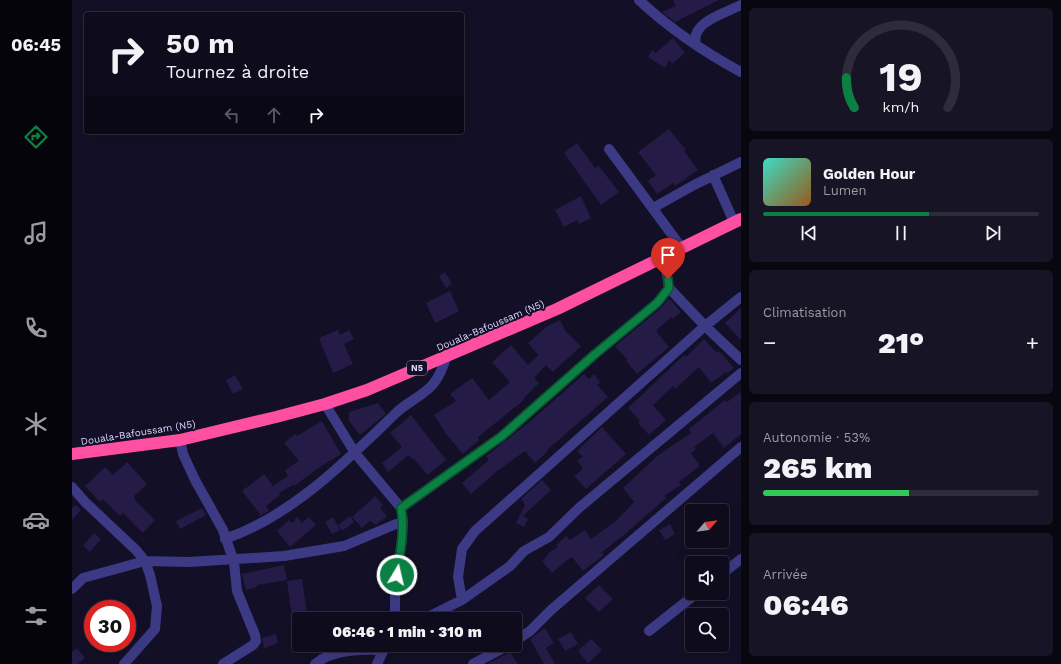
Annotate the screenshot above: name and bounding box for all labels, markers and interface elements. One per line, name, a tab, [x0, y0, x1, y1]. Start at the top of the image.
text: 50 m	[166, 27, 235, 60]
icon: right	[100, 28, 152, 80]
text: 06:45	[11, 34, 61, 55]
text: 19	[879, 51, 923, 100]
text: Tournez à droite	[166, 61, 309, 82]
text: km/h	[883, 98, 919, 114]
icon: left	[221, 104, 243, 126]
icon: ahead	[263, 104, 285, 126]
icon: right	[305, 104, 327, 126]
icon: directions	[22, 123, 50, 151]
text: Golden Hour	[823, 165, 915, 183]
text: Lumen	[823, 183, 867, 198]
icon: music	[22, 219, 50, 247]
icon: previous	[798, 222, 820, 244]
icon: pause	[890, 222, 912, 244]
icon: next	[982, 222, 1004, 244]
pin	[651, 238, 685, 279]
icon: arrive	[657, 244, 679, 266]
street label: Douala-Bafoussam (N5)	[435, 298, 546, 353]
text: Climatisation	[763, 305, 846, 320]
icon: phone	[22, 314, 50, 342]
text: 21°	[878, 325, 924, 360]
text: −	[763, 330, 776, 355]
text: +	[1026, 330, 1039, 355]
road number: N5	[407, 361, 427, 375]
icon: climate	[22, 410, 50, 438]
street label: Douala-Bafoussam (N5)	[80, 418, 196, 447]
text: Autonomie · 53%	[763, 430, 870, 445]
text: 265 km	[763, 450, 872, 485]
north arrow	[685, 504, 729, 548]
map controls	[685, 504, 729, 652]
icon: car	[22, 506, 50, 534]
position arrow	[376, 554, 418, 596]
button: sound	[685, 556, 729, 600]
text: Arrivée	[763, 567, 807, 582]
text: 06:46	[763, 587, 849, 622]
speed limit sign: 30	[84, 600, 136, 652]
icon: filters	[22, 602, 50, 630]
button: search	[685, 608, 729, 652]
text: 06:46 · 1 min · 310 m	[332, 623, 482, 641]

